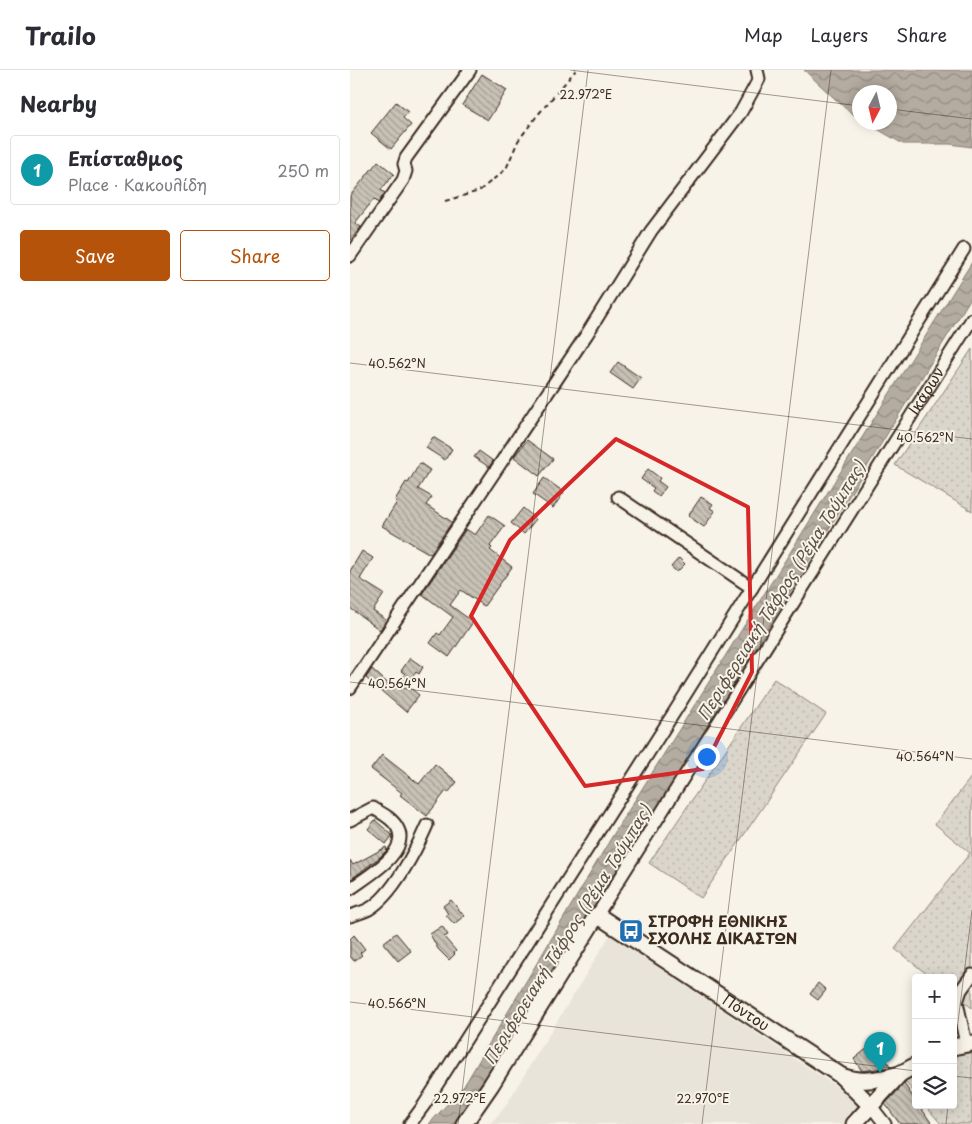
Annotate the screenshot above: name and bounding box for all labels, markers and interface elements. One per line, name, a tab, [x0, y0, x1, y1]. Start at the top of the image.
text: Trailo	[25, 17, 96, 53]
text: Map	[744, 21, 783, 48]
text: Layers	[811, 21, 868, 48]
text: Share	[896, 21, 947, 48]
text: 22.972°E	[560, 85, 612, 103]
north arrow	[852, 85, 897, 130]
text: Nearby	[20, 87, 97, 119]
text: Επίσταθμος	[68, 144, 183, 172]
text: 1	[33, 158, 41, 182]
text: 250 m	[278, 158, 329, 182]
text: Place · Κακουλίδη	[68, 172, 207, 196]
button: Save	[20, 230, 170, 281]
button: Share	[180, 230, 330, 281]
text: 40.562°N	[368, 354, 426, 372]
street label: Ικάρων	[902, 362, 949, 419]
text: 40.562°N	[896, 428, 954, 446]
water label: Περιφερειακή Τάφρος (Ρέμα Τούμπας)	[690, 456, 871, 725]
text: 40.564°N	[368, 674, 426, 692]
your location	[694, 744, 720, 770]
text: 40.564°N	[896, 747, 954, 765]
water label: Περιφερειακή Τάφρος (Ρέμα Τούμπας)	[476, 800, 657, 1069]
place label: ΣΤΡΟΦΗ ΕΘΝΙΚΗΣ ΣΧΟΛΗΣ ΔΙΚΑΣΤΩΝ	[648, 909, 797, 949]
bus stop icon: ΣΤΡΟΦΗ ΕΘΝΙΚΗΣ ΣΧΟΛΗΣ ΔΙΚΑΣΤΩΝ	[618, 918, 644, 944]
map controls	[912, 974, 957, 1109]
button: +	[912, 974, 957, 1019]
street label: Πόντου	[718, 988, 775, 1036]
text: 40.566°N	[368, 994, 426, 1012]
button: −	[912, 1019, 957, 1064]
pin: 1	[864, 1032, 896, 1073]
button: layers	[912, 1064, 957, 1109]
text: 22.972°E	[434, 1089, 486, 1107]
text: 22.970°E	[676, 1089, 730, 1107]

